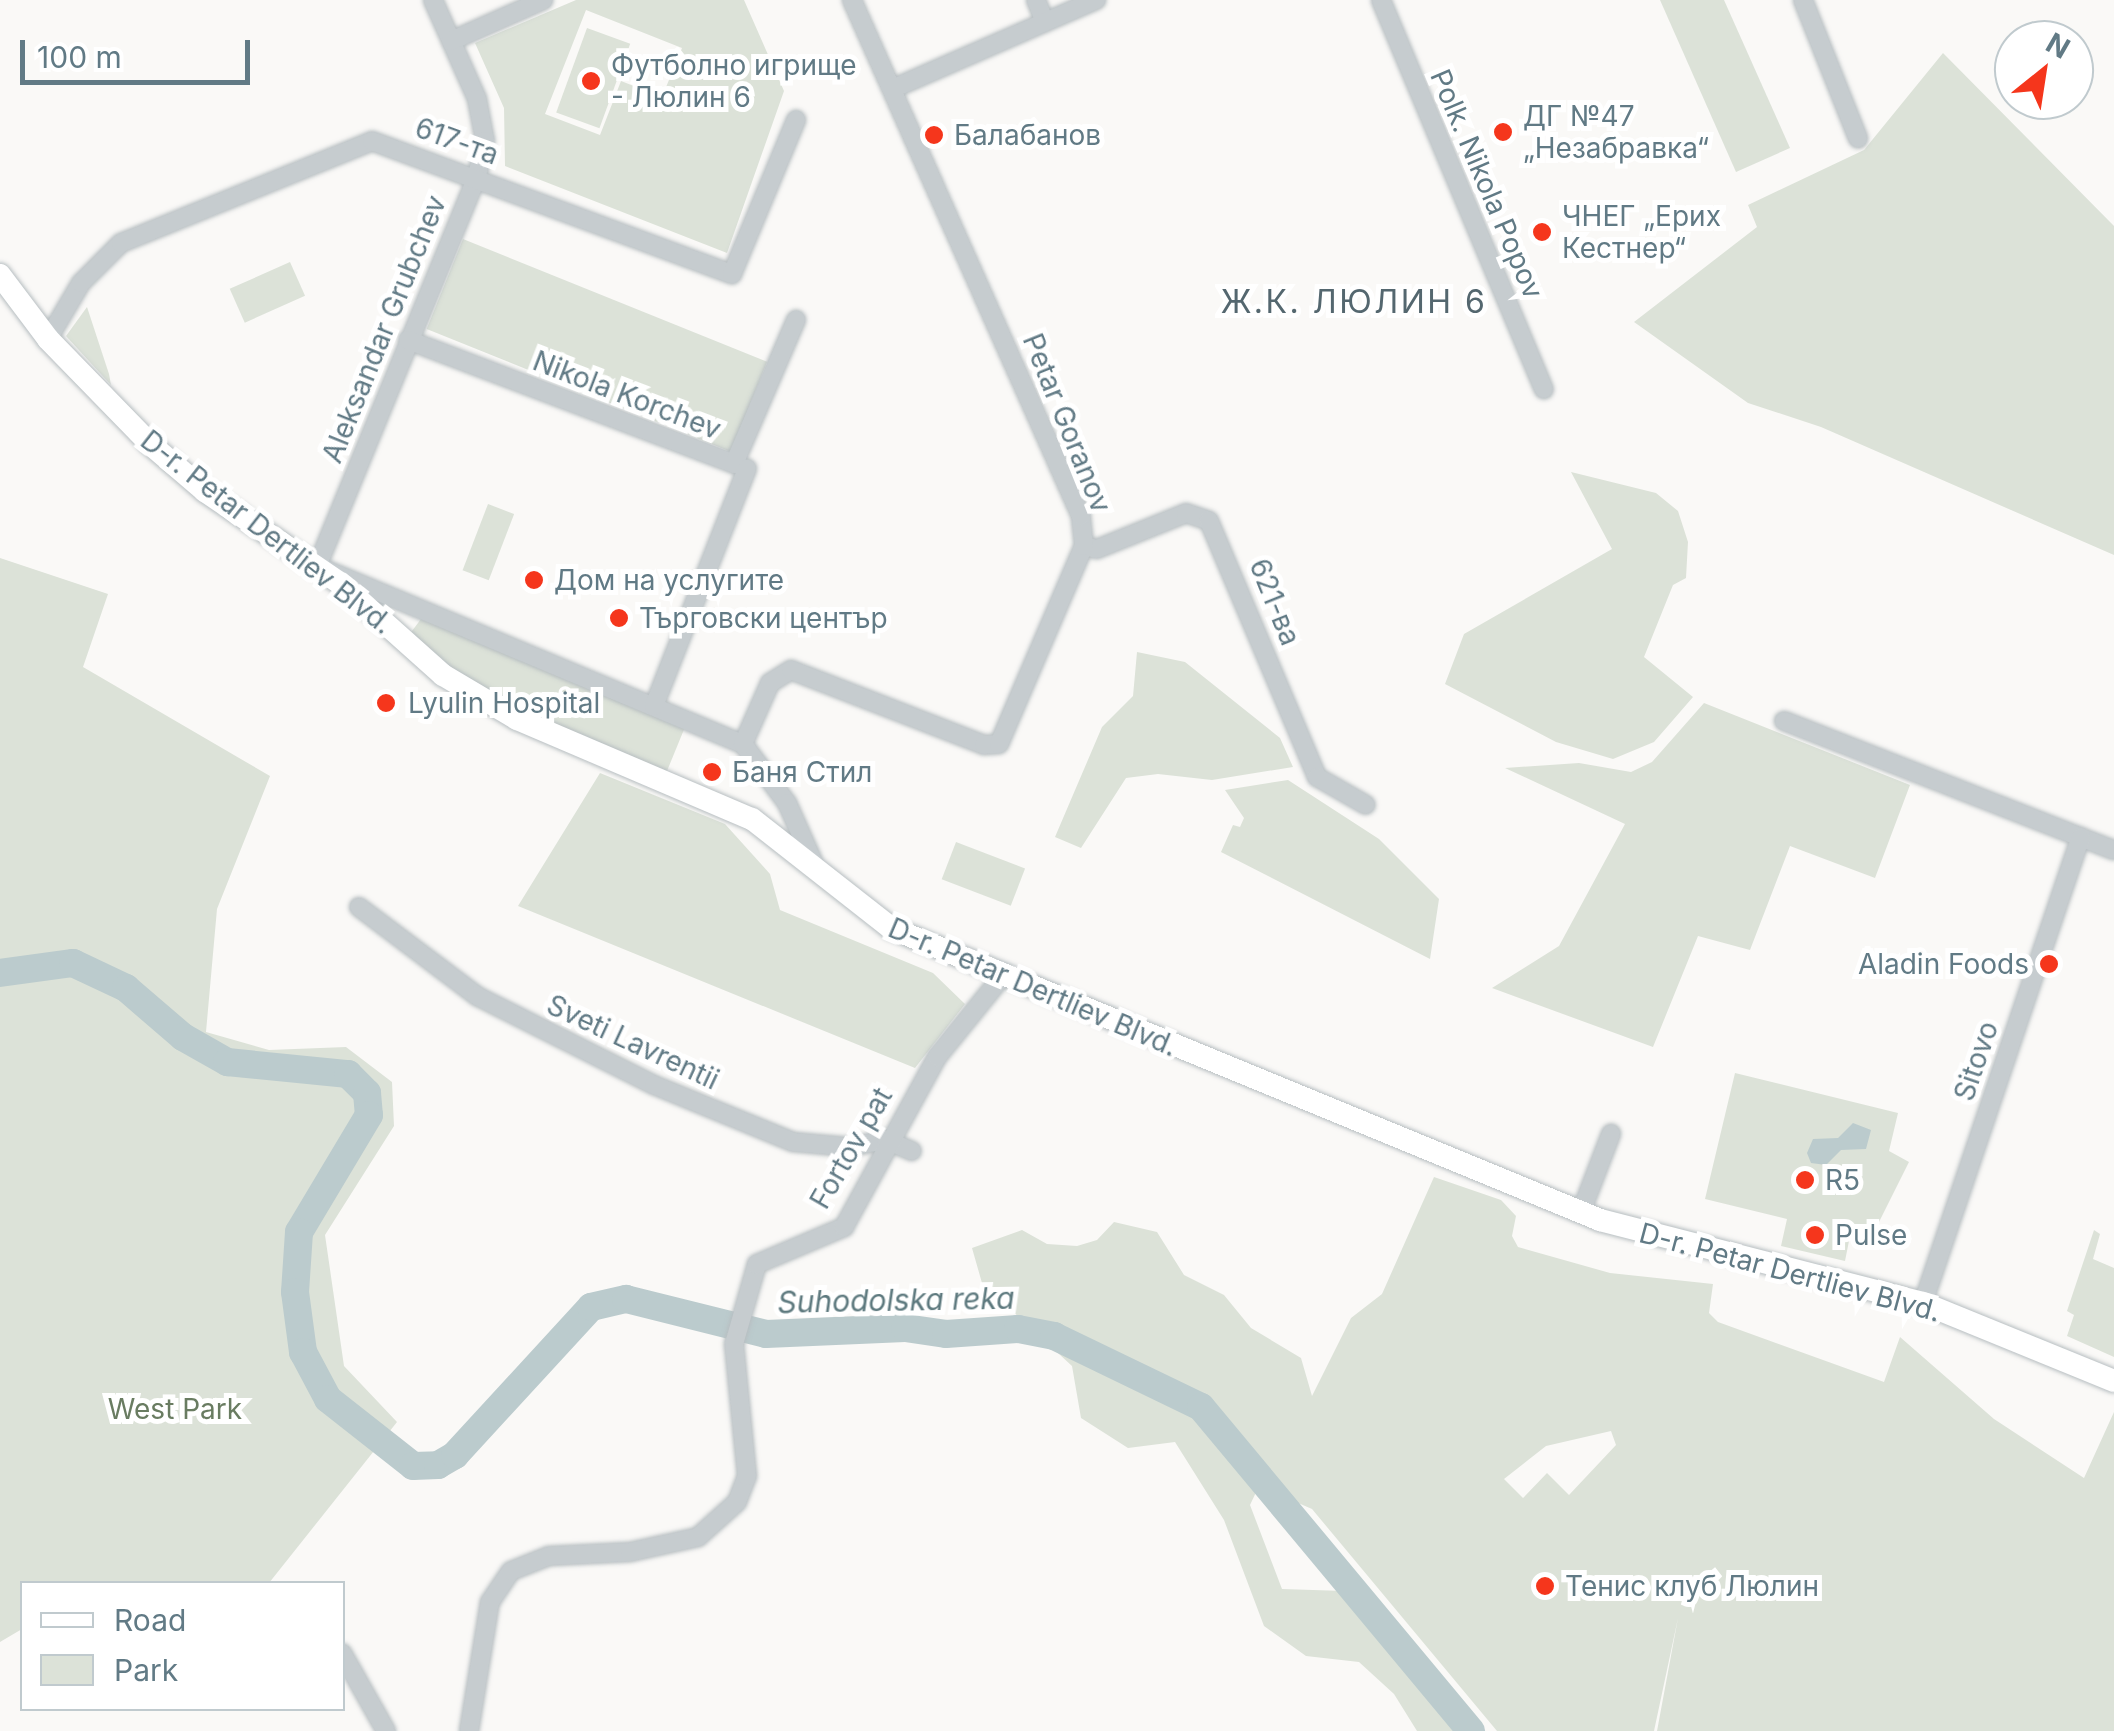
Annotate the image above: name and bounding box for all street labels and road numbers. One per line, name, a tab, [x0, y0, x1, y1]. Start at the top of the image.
street label: Polk. Nikola Popov	[1423, 64, 1551, 304]
street label: 617-та	[411, 110, 503, 172]
street label: Aleksandar Grubchev	[315, 190, 453, 468]
street label: Petar Goranov	[1016, 329, 1118, 517]
street label: Nikola Korchev	[528, 344, 726, 446]
street label: D-r. Petar Dertliev Blvd.	[134, 423, 400, 641]
street label: 621-ва	[1243, 554, 1307, 650]
street label: D-r. Petar Dertliev Blvd.	[883, 911, 1183, 1063]
street label: Sveti Lavrentii	[542, 988, 724, 1096]
street label: Sitovo	[1947, 1017, 2005, 1105]
street label: Fortov pat	[803, 1081, 899, 1215]
street label: D-r. Petar Dertliev Blvd.	[1636, 1216, 1944, 1328]

